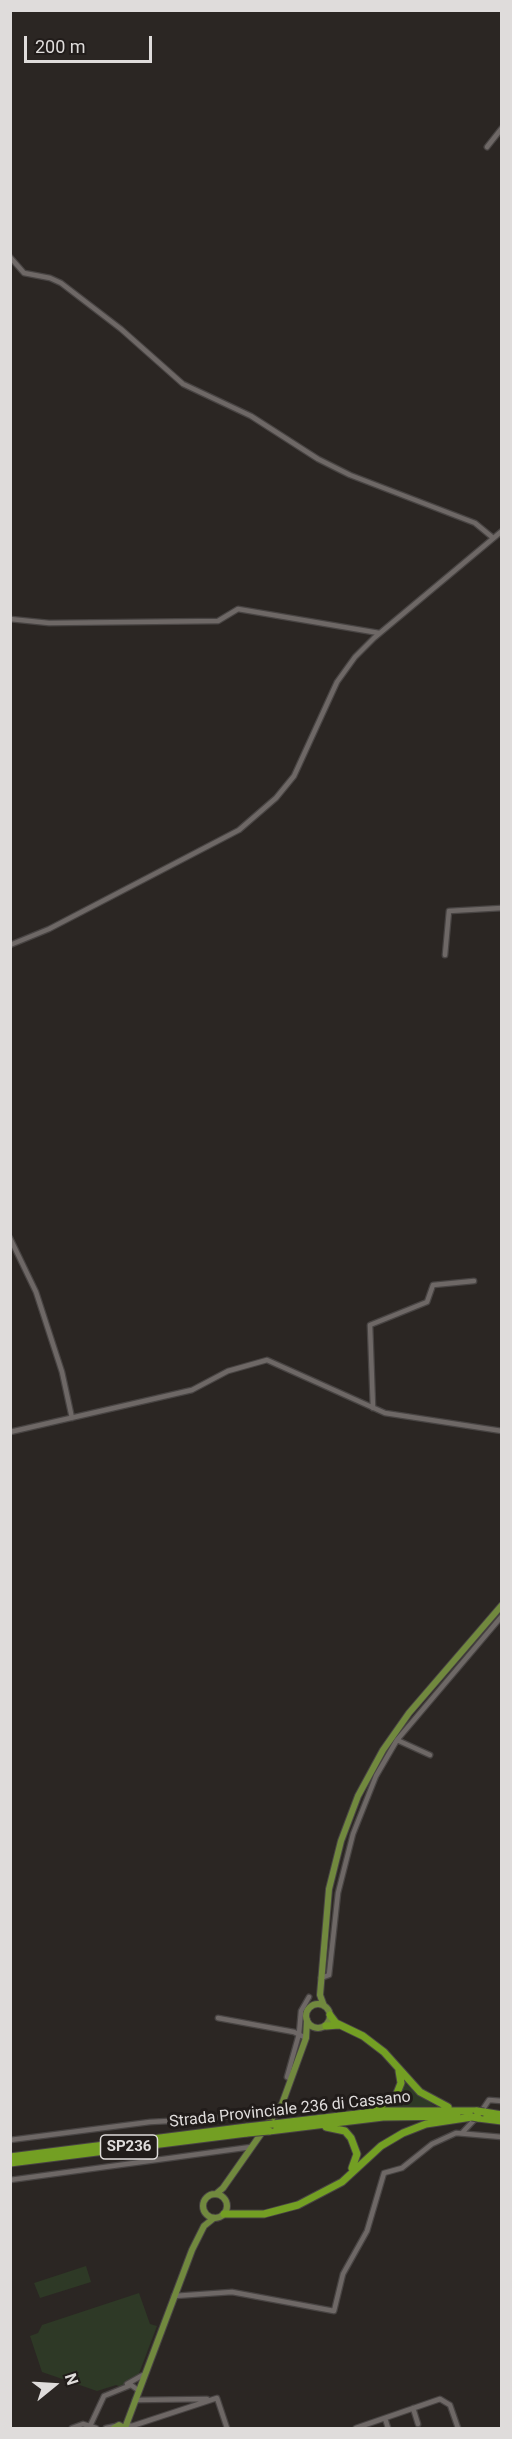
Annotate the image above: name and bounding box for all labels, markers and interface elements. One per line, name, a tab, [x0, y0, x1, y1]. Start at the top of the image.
scale bar	[27, 24, 154, 62]
text: 200 m	[35, 36, 86, 57]
street label: Strada Provinciale 236 di Cassano	[168, 2088, 412, 2132]
road number: SP236	[100, 2135, 158, 2159]
north arrow	[24, 2355, 84, 2415]
text: N	[61, 2371, 82, 2388]

